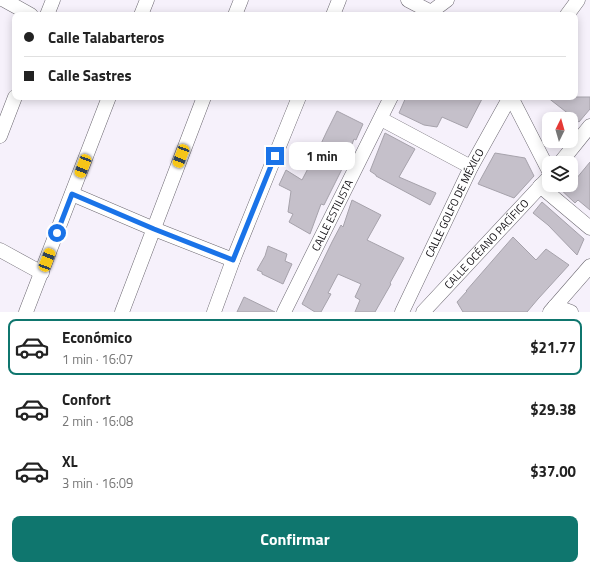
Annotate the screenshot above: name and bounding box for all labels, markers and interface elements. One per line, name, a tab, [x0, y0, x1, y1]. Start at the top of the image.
text: Calle Talabarteros	[48, 26, 164, 49]
text: Calle Sastres	[48, 64, 132, 87]
north arrow	[542, 112, 578, 148]
map controls	[542, 112, 578, 192]
callout: 1 min	[289, 142, 355, 170]
car	[171, 143, 191, 169]
text: 1 min	[306, 146, 338, 166]
street label: CALLE GOLFO DE MÉXICO	[421, 146, 488, 260]
route end	[266, 147, 284, 165]
car	[73, 153, 93, 179]
button: layers	[542, 156, 578, 192]
street label: CALLE ESTILISTA	[308, 176, 357, 254]
street label: CALLE OCÉANO PACÍFICO	[440, 196, 532, 292]
route start	[48, 224, 66, 242]
car	[37, 247, 57, 273]
text: Económico	[62, 326, 132, 349]
icon: car	[14, 329, 50, 365]
text: $21.77	[530, 336, 576, 359]
text: 1 min · 16:07	[62, 349, 133, 369]
text: Confort	[62, 388, 111, 411]
icon: car	[14, 391, 50, 427]
text: $29.38	[530, 398, 576, 421]
text: 2 min · 16:08	[62, 411, 133, 431]
text: XL	[62, 450, 78, 473]
icon: car	[14, 453, 50, 489]
text: $37.00	[530, 460, 576, 483]
text: 3 min · 16:09	[62, 473, 133, 493]
button: Confirmar	[12, 516, 578, 562]

